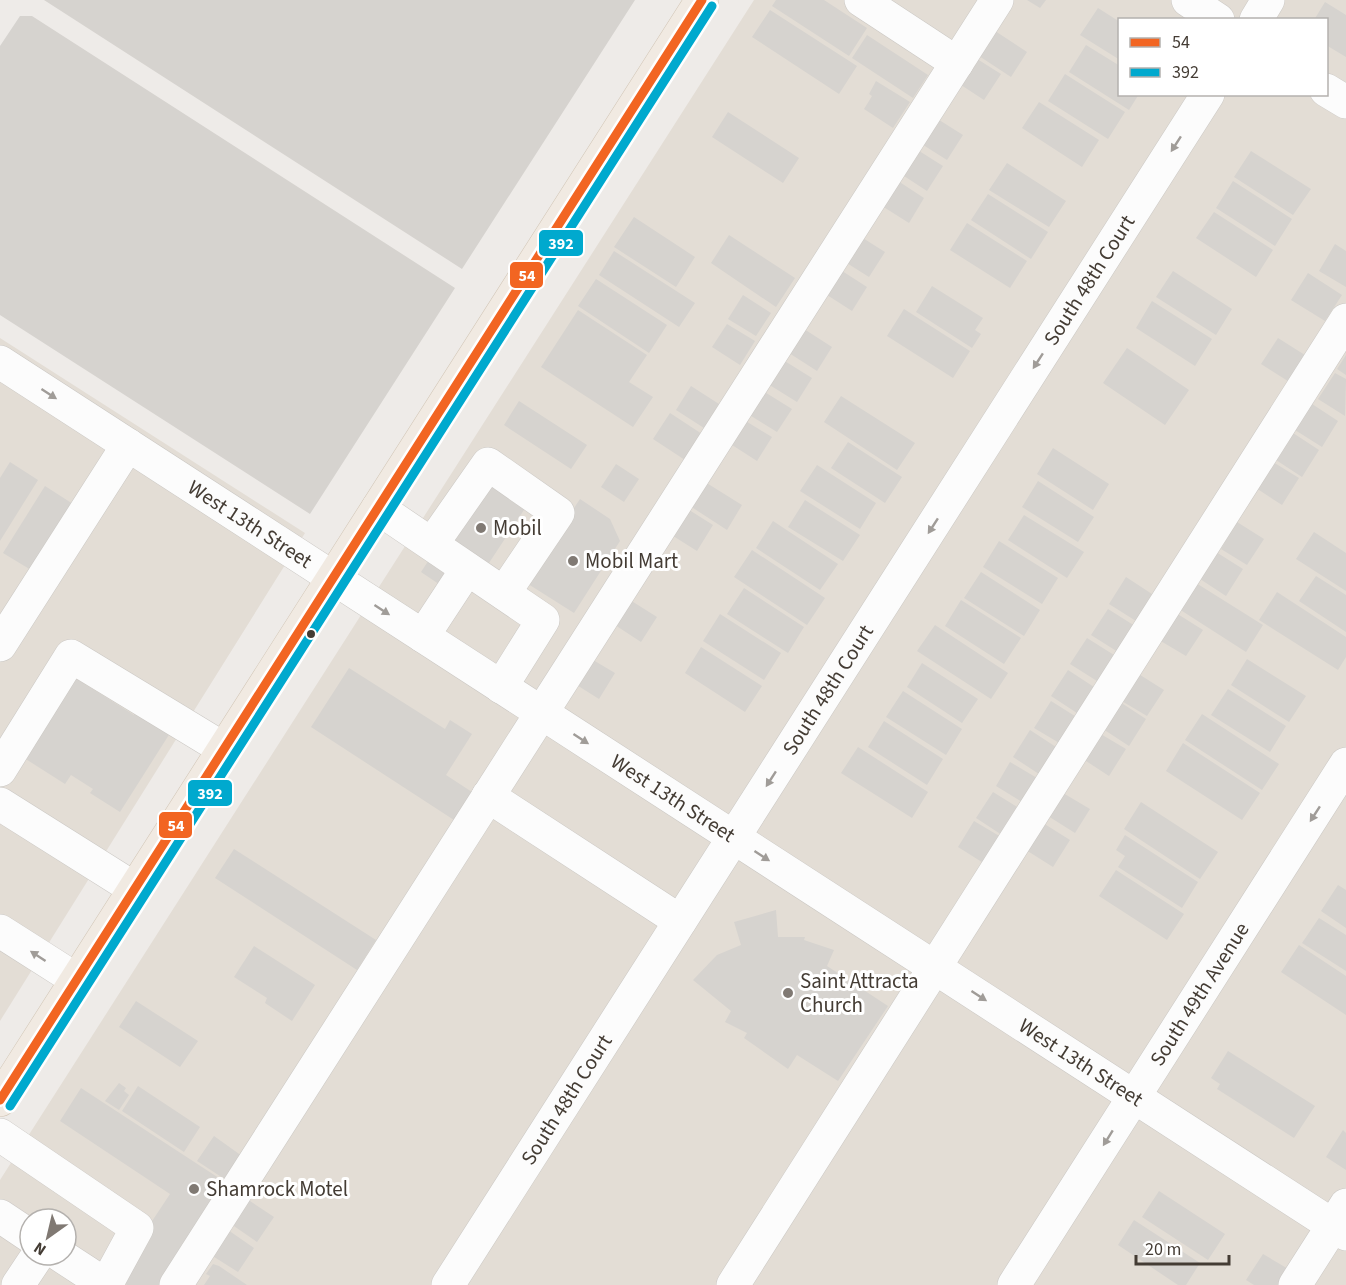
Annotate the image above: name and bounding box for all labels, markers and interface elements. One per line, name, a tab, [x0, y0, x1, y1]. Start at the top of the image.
legend	[1118, 18, 1328, 96]
text: 54	[1172, 30, 1190, 55]
text: 392	[1172, 60, 1199, 85]
one-way arrow	[1171, 136, 1182, 152]
street label: South 48th Court	[1036, 209, 1142, 351]
line badge: 392	[538, 229, 584, 257]
text: 392	[548, 233, 574, 255]
line badge: 54	[509, 261, 544, 289]
text: 54	[519, 265, 536, 287]
one-way arrow	[1032, 353, 1043, 369]
one-way arrow	[41, 389, 57, 400]
street label: West 13th Street	[182, 473, 318, 575]
place label: Mobil	[493, 513, 542, 543]
one-way arrow	[927, 518, 938, 534]
marker: Mobil	[474, 521, 488, 535]
place label: Mobil Mart	[585, 546, 678, 576]
marker: Mobil Mart	[566, 554, 580, 568]
one-way arrow	[374, 604, 390, 615]
street label: South 48th Court	[775, 619, 881, 761]
unlabelled marker	[305, 628, 317, 640]
one-way arrow	[573, 733, 589, 744]
street label: West 13th Street	[605, 747, 741, 850]
one-way arrow	[766, 770, 777, 787]
line badge: 392	[187, 779, 233, 807]
text: 392	[197, 783, 223, 805]
one-way arrow	[1309, 806, 1320, 822]
line badge: 54	[158, 811, 193, 839]
text: 54	[168, 815, 185, 837]
one-way arrow	[754, 850, 770, 862]
street label: South 49th Avenue	[1142, 916, 1256, 1072]
one-way arrow	[30, 950, 46, 961]
place label: Saint Attracta Church	[800, 966, 919, 1020]
marker: Saint Attracta Church	[781, 986, 795, 1000]
one-way arrow	[971, 991, 987, 1002]
street label: West 13th Street	[1013, 1011, 1149, 1114]
street label: South 48th Court	[513, 1028, 619, 1171]
one-way arrow	[1103, 1129, 1114, 1146]
place label: Shamrock Motel	[206, 1174, 348, 1204]
marker: Shamrock Motel	[187, 1182, 201, 1196]
north arrow	[18, 1207, 78, 1267]
scale bar	[1136, 1228, 1229, 1266]
text: N	[30, 1237, 51, 1261]
text: 20 m	[1145, 1237, 1181, 1262]

